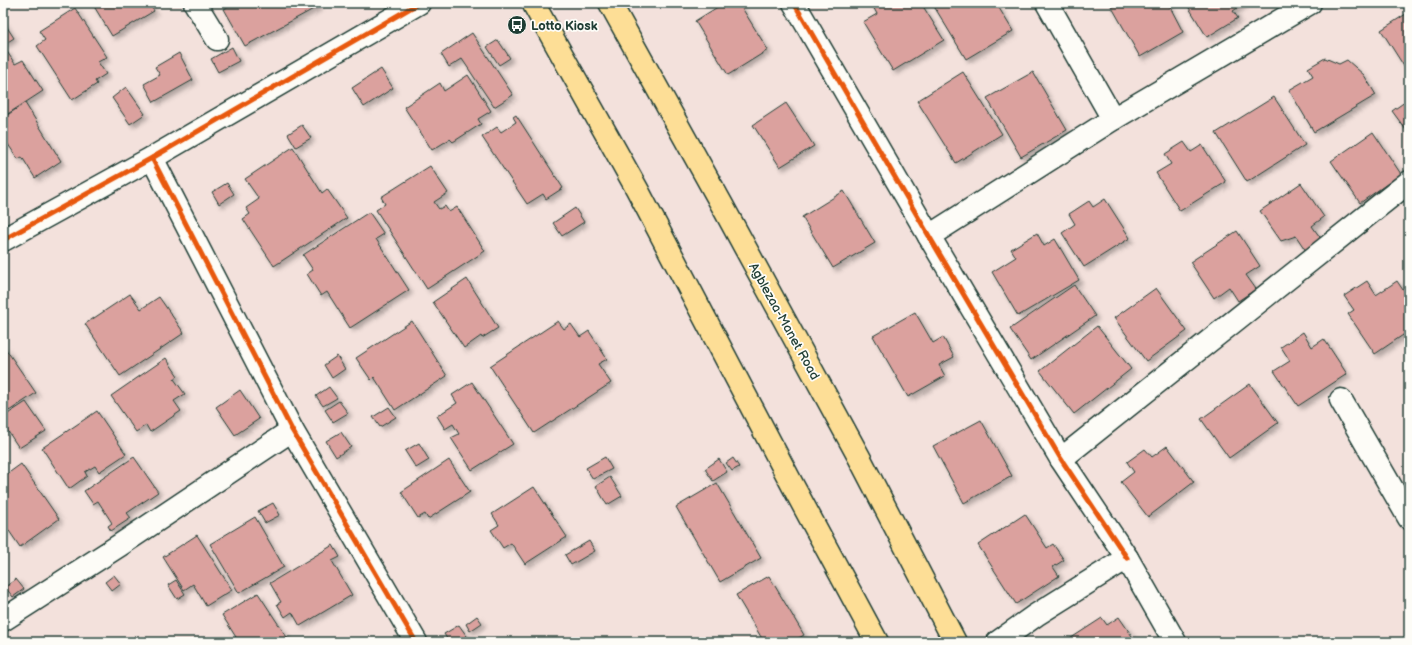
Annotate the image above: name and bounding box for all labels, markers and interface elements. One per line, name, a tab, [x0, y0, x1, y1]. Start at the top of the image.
bus stop icon: Lotto Kiosk	[506, 14, 528, 36]
place label: Lotto Kiosk	[531, 18, 598, 34]
street label: Agblezaa-Manet Road	[745, 260, 823, 383]

